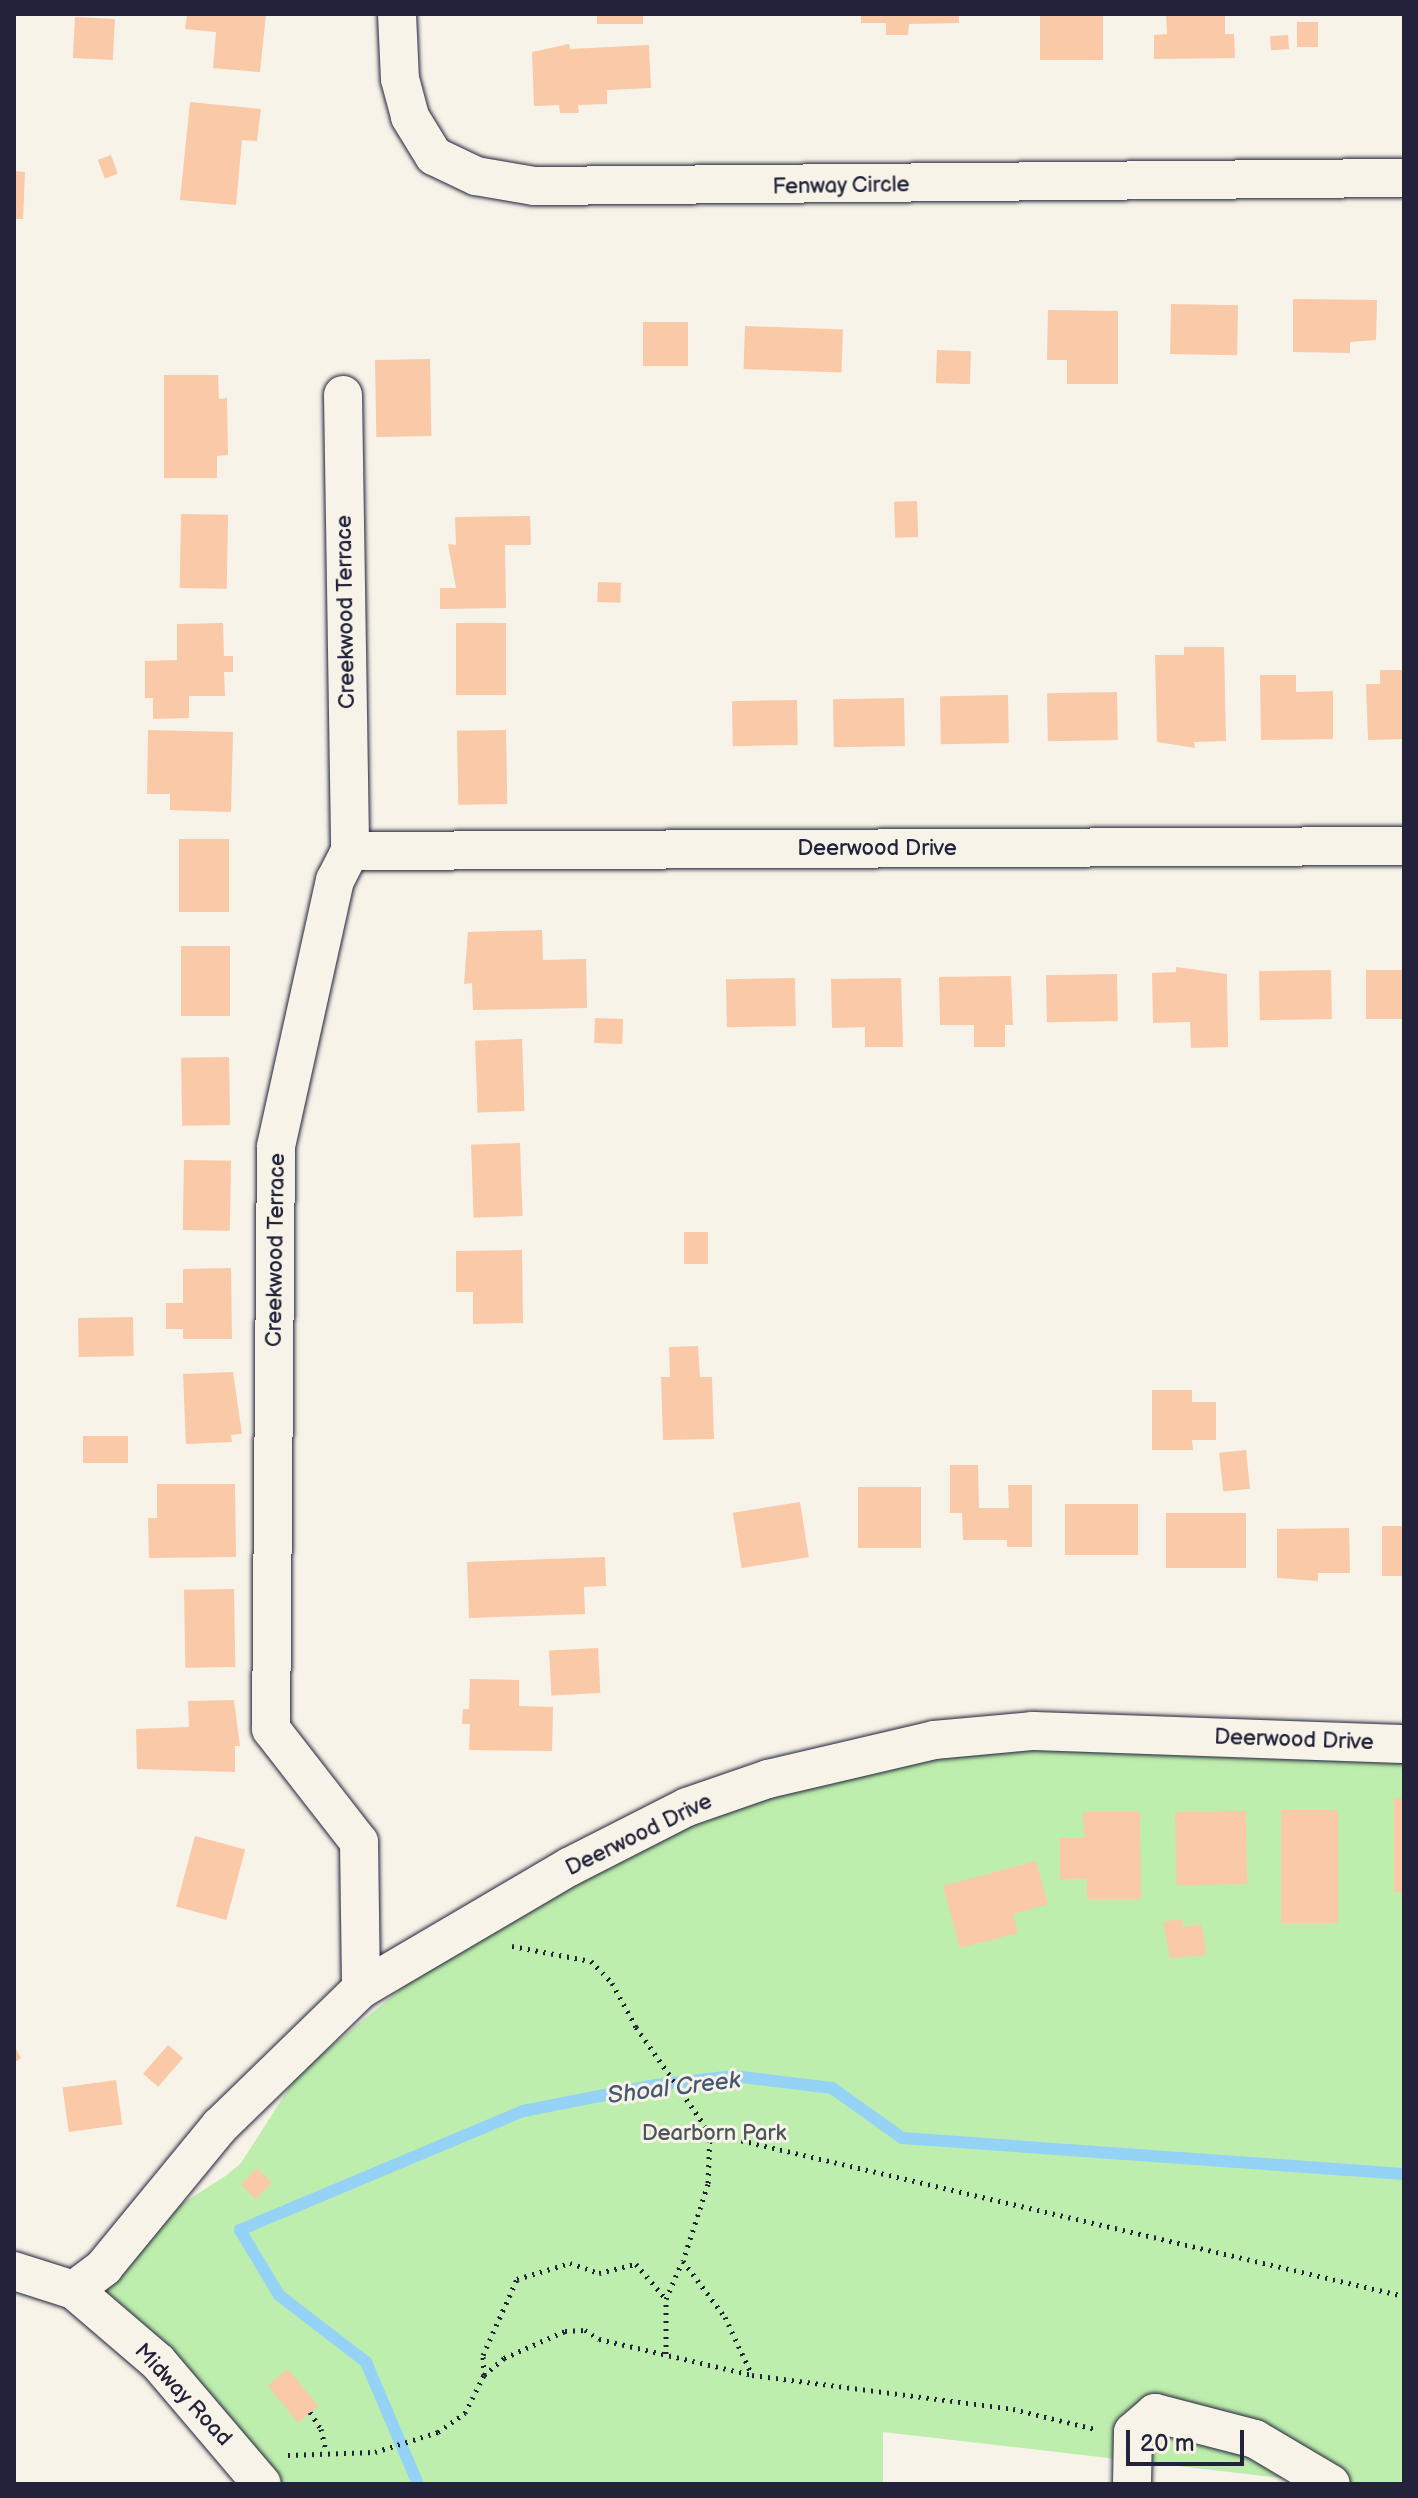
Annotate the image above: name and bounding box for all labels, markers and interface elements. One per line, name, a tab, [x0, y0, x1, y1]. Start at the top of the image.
street label: Fenway Circle	[772, 172, 910, 200]
street label: Creekwood Terrace	[331, 514, 361, 710]
street label: Deerwood Drive	[797, 836, 957, 862]
street label: Creekwood Terrace	[261, 1152, 291, 1348]
street label: Deerwood Drive	[1214, 1724, 1374, 1756]
street label: Deerwood Drive	[561, 1788, 717, 1882]
water label: Shoal Creek	[606, 2066, 742, 2110]
park label: Dearborn Park	[642, 2121, 786, 2147]
street label: Midway Road	[128, 2338, 238, 2452]
scale bar	[1130, 2414, 1248, 2464]
text: 20 m	[1140, 2429, 1195, 2458]

